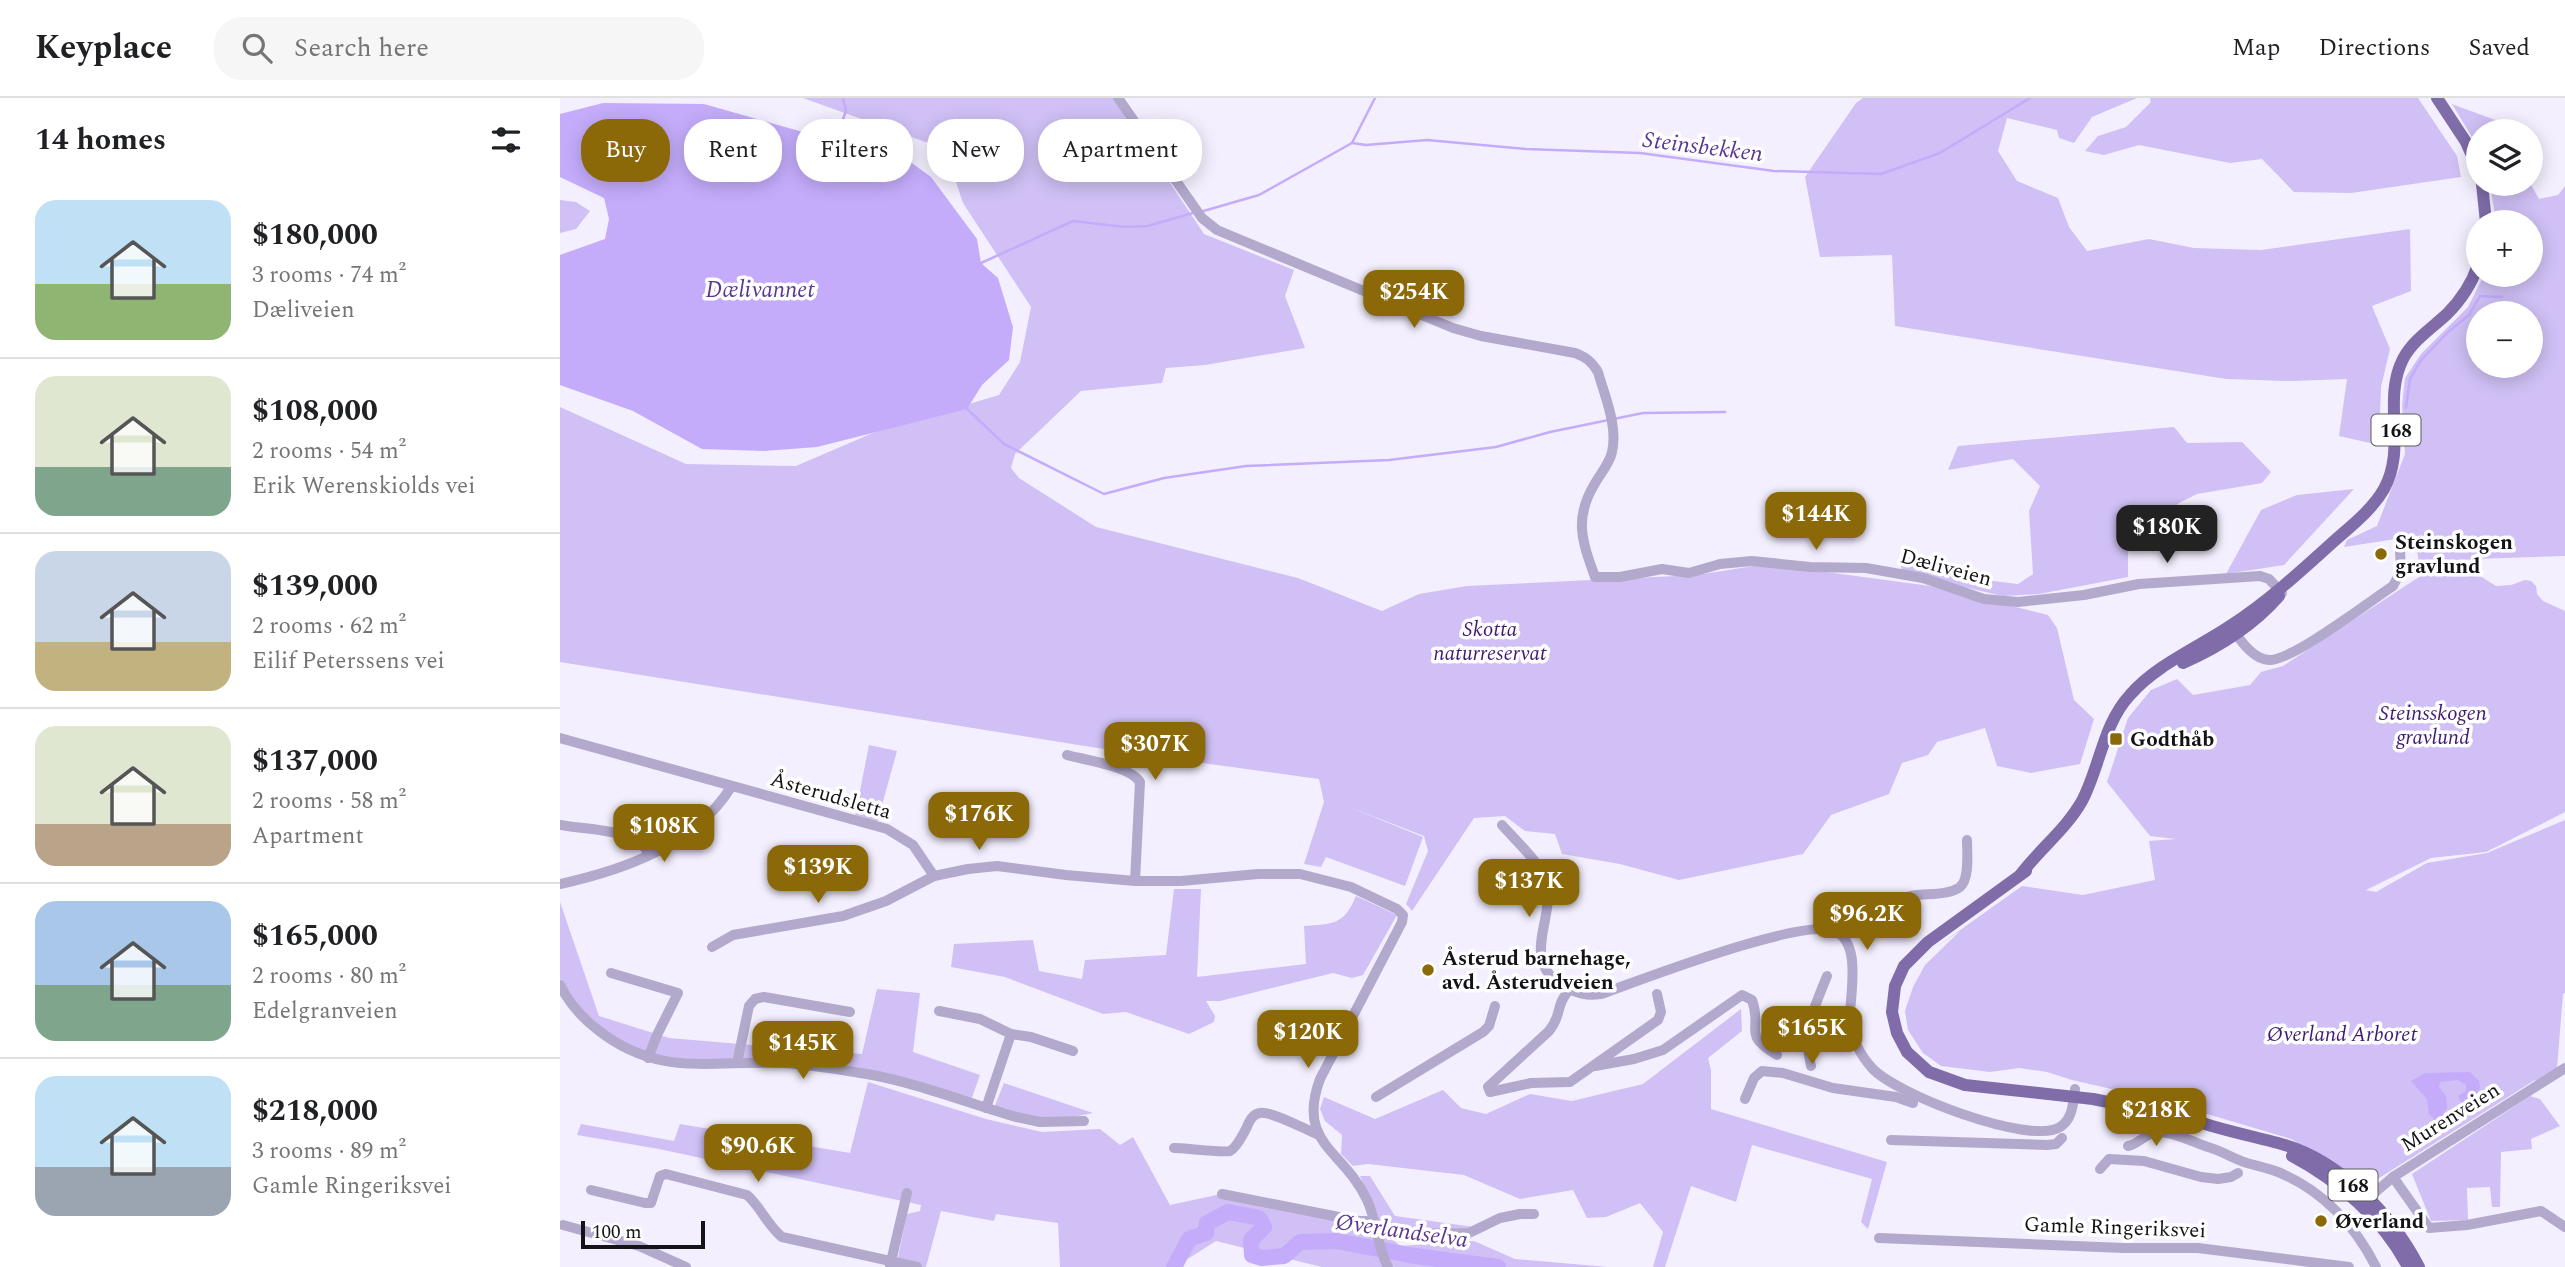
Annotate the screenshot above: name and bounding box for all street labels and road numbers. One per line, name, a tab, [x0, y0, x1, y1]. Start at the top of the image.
road number: 168	[2372, 414, 2420, 446]
street label: Dæliveien	[1896, 540, 1995, 596]
street label: Åsterudsletta	[767, 763, 896, 829]
street label: Murenveien	[2395, 1075, 2506, 1161]
road number: 168	[2329, 1170, 2378, 1200]
street label: Gamle Ringeriksvei	[2023, 1209, 2207, 1247]

